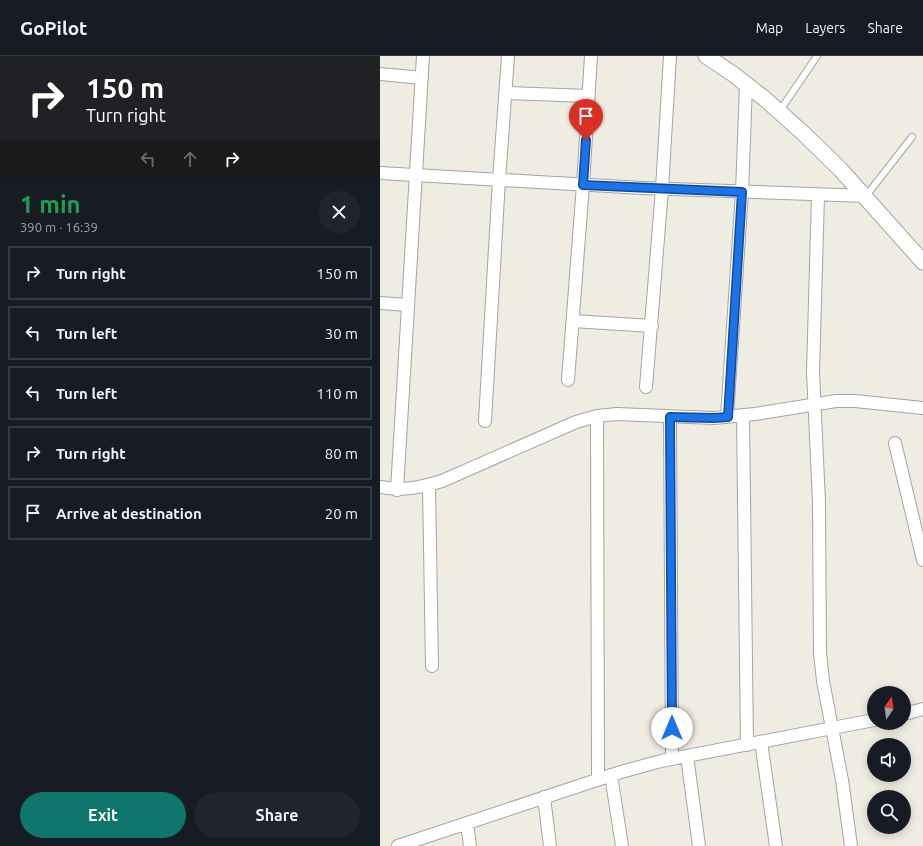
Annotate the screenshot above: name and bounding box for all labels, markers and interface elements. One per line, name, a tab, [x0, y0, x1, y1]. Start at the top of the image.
text: GoPilot	[20, 17, 87, 39]
text: Map	[756, 20, 783, 36]
text: Layers	[805, 20, 845, 36]
text: Share	[867, 20, 903, 36]
icon: right	[20, 72, 72, 124]
text: 150 m	[86, 72, 164, 103]
pin	[569, 99, 603, 140]
text: Turn right	[86, 105, 166, 125]
icon: arrive	[575, 105, 597, 127]
icon: left	[137, 148, 159, 170]
icon: ahead	[179, 148, 201, 170]
icon: right	[221, 148, 243, 170]
text: 1 min	[20, 191, 81, 218]
button: close	[318, 191, 360, 233]
text: 390 m · 16:39	[20, 220, 98, 234]
icon: right	[22, 262, 44, 284]
text: Turn right	[56, 265, 126, 282]
text: 150 m	[316, 265, 358, 282]
icon: left	[22, 322, 44, 344]
text: Turn left	[56, 325, 117, 342]
text: 30 m	[325, 325, 358, 342]
icon: left	[22, 382, 44, 404]
text: Turn left	[56, 385, 117, 402]
text: 110 m	[316, 385, 358, 402]
icon: right	[22, 442, 44, 464]
text: Turn right	[56, 445, 126, 462]
text: 80 m	[325, 445, 358, 462]
icon: arrive	[22, 502, 44, 524]
text: Arrive at destination	[56, 505, 202, 522]
text: 20 m	[325, 505, 358, 522]
north arrow	[867, 686, 911, 730]
map controls	[867, 686, 911, 834]
position arrow	[651, 707, 693, 749]
button: sound	[867, 738, 911, 782]
button: search	[867, 790, 911, 834]
button: Exit	[20, 792, 186, 838]
button: Share	[194, 792, 360, 838]

